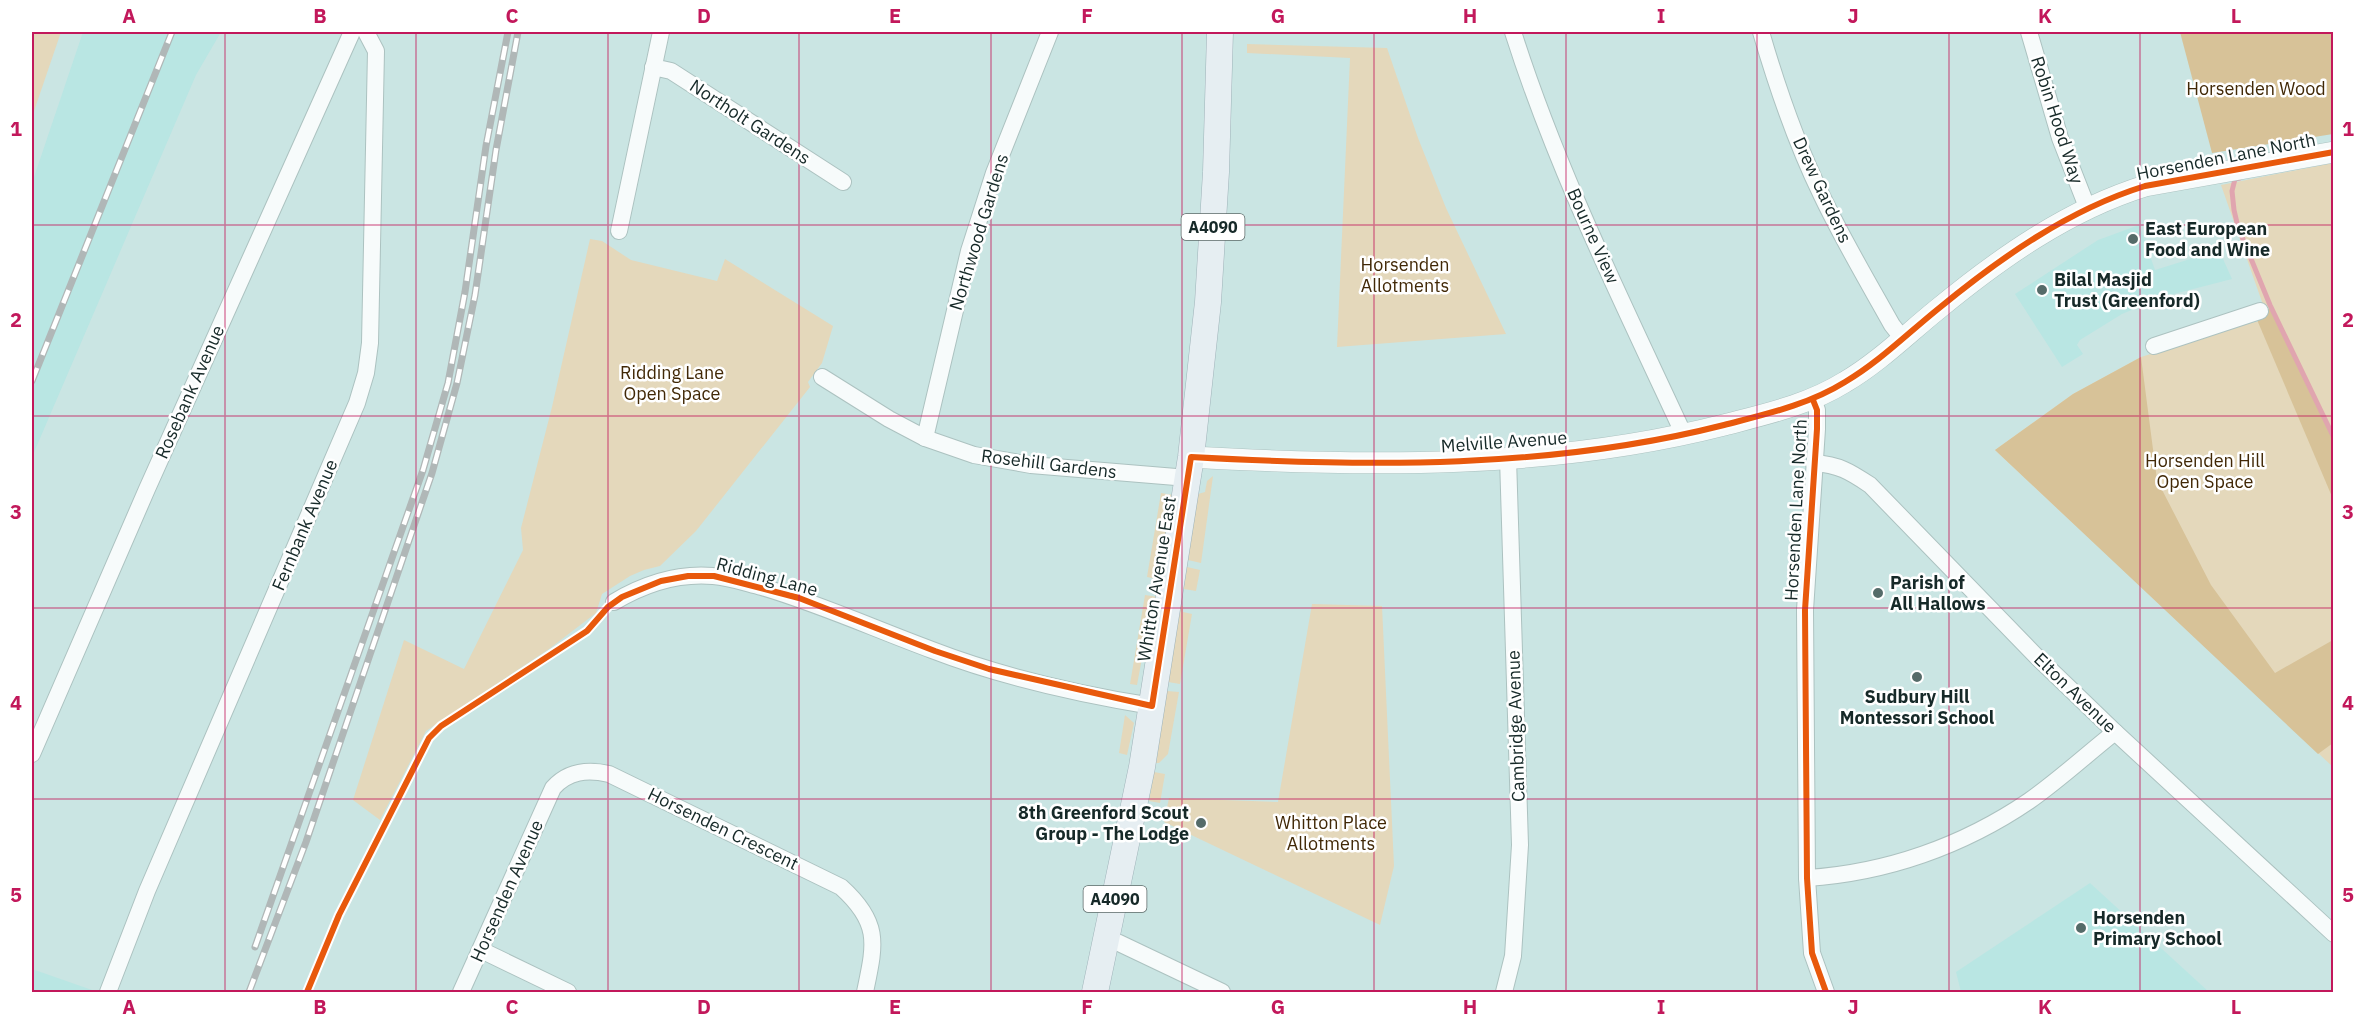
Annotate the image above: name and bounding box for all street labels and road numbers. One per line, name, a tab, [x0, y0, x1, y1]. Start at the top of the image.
street label: Robin Hood Way	[2026, 53, 2089, 187]
street label: Northolt Gardens	[686, 74, 815, 169]
street label: Horsenden Lane North	[2134, 128, 2317, 185]
street label: Drew Gardens	[1788, 133, 1857, 246]
street label: Northwood Gardens	[944, 151, 1013, 313]
street label: Bourne View	[1562, 184, 1625, 287]
road number: A4090	[1182, 214, 1244, 240]
street label: Rosebank Avenue	[150, 321, 229, 462]
street label: Horsenden Lane North	[1779, 418, 1812, 601]
street label: Melville Avenue	[1440, 426, 1568, 457]
street label: Rosehill Gardens	[980, 444, 1118, 483]
street label: Fernbank Avenue	[267, 456, 343, 594]
street label: Whitton Avenue East	[1132, 495, 1181, 663]
street label: Ridding Lane	[714, 552, 820, 601]
street label: Elton Avenue	[2029, 647, 2122, 738]
street label: Cambridge Avenue	[1501, 649, 1530, 802]
street label: Horsenden Crescent	[644, 782, 802, 875]
street label: Horsenden Avenue	[465, 816, 548, 965]
road number: A4090	[1084, 886, 1146, 912]

